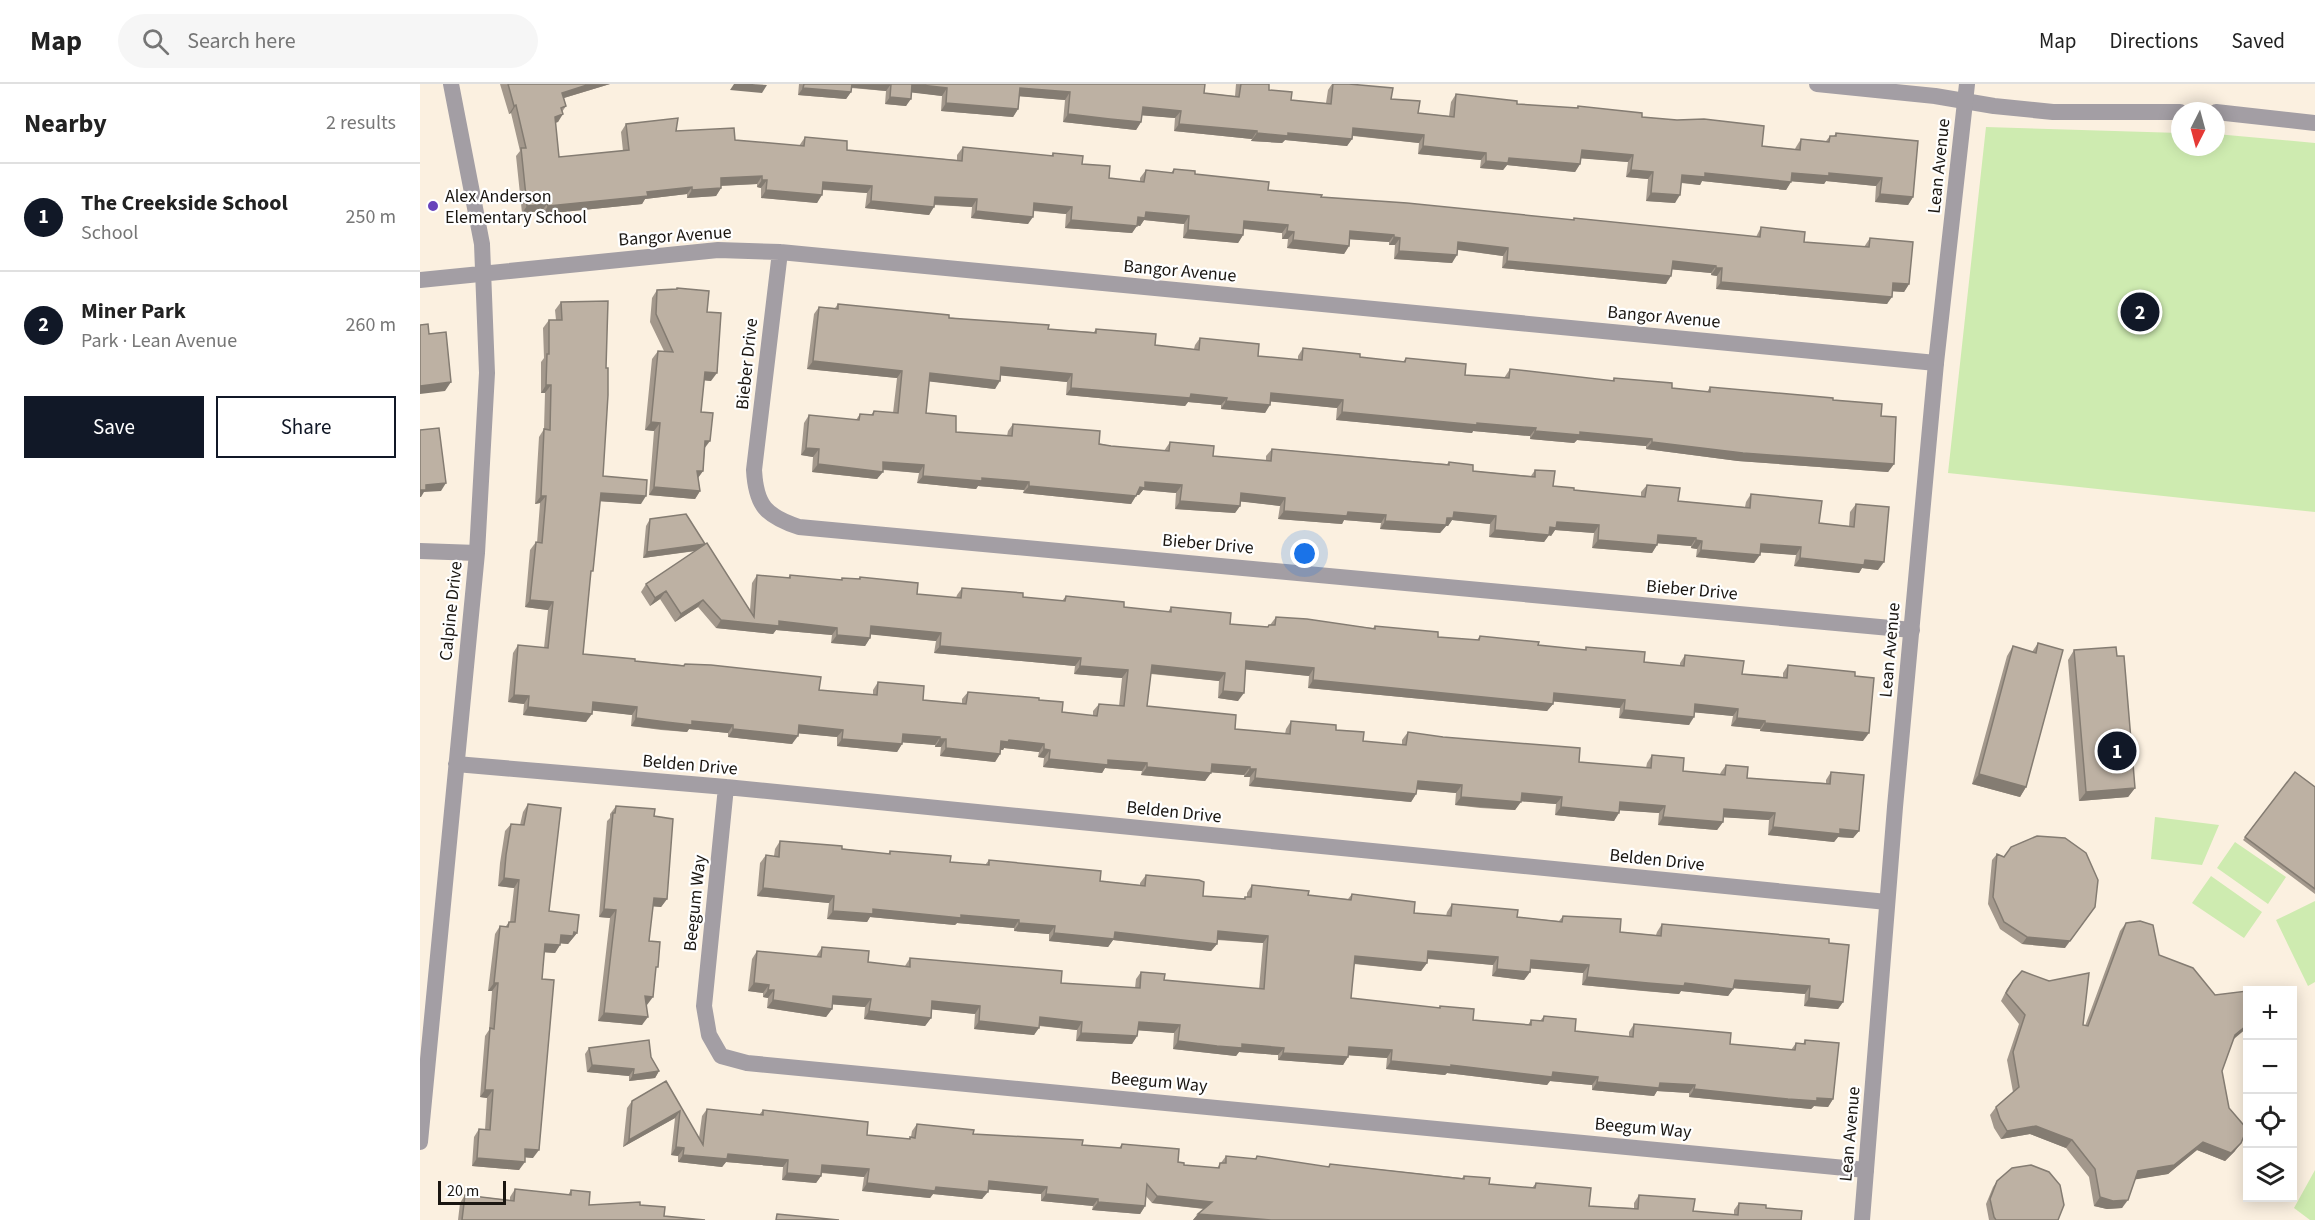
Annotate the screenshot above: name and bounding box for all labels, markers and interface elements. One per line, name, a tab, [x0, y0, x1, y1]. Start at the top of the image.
search box	[118, 14, 538, 68]
text: Map	[30, 21, 82, 61]
icon: search	[139, 25, 172, 58]
text: Search here	[187, 25, 296, 57]
text: Map	[2039, 26, 2077, 56]
text: Directions	[2110, 26, 2198, 56]
text: Saved	[2231, 26, 2285, 56]
north arrow	[2171, 102, 2225, 156]
text: Nearby	[24, 105, 107, 142]
text: 2 results	[326, 109, 396, 137]
street label: Lean Avenue	[1922, 117, 1956, 215]
place label: Alex Anderson Elementary School	[445, 184, 587, 230]
text: The Creekside School	[81, 187, 288, 219]
marker: Alex Anderson Elementary School	[426, 199, 440, 213]
text: 1	[38, 203, 49, 231]
text: 250 m	[346, 203, 396, 231]
text: School	[81, 219, 138, 247]
street label: Bangor Avenue	[618, 220, 733, 252]
street label: Bangor Avenue	[1122, 254, 1238, 288]
pin: 2	[2120, 290, 2160, 334]
text: Miner Park	[81, 295, 186, 327]
street label: Bangor Avenue	[1606, 300, 1722, 334]
text: 2	[38, 311, 49, 339]
text: 260 m	[346, 311, 396, 339]
street label: Bieber Drive	[730, 317, 764, 411]
text: Park · Lean Avenue	[81, 327, 237, 355]
button: Save	[24, 396, 204, 458]
button: Share	[216, 396, 396, 458]
street label: Bieber Drive	[1161, 528, 1255, 560]
your location	[1290, 539, 1319, 568]
street label: Calpine Drive	[433, 560, 469, 662]
street label: Bieber Drive	[1645, 574, 1739, 606]
street label: Lean Avenue	[1873, 601, 1907, 699]
pin: 1	[2098, 728, 2136, 774]
street label: Belden Drive	[641, 748, 739, 782]
street label: Belden Drive	[1125, 795, 1223, 829]
street label: Belden Drive	[1608, 843, 1706, 877]
street label: Beegum Way	[677, 853, 713, 953]
map controls	[2243, 986, 2297, 1202]
button: +	[2243, 986, 2297, 1040]
button: −	[2243, 1040, 2297, 1094]
street label: Beegum Way	[1110, 1065, 1209, 1099]
street label: Lean Avenue	[1833, 1085, 1867, 1183]
button: locate	[2243, 1094, 2297, 1148]
street label: Beegum Way	[1594, 1111, 1693, 1145]
button: layers	[2243, 1148, 2297, 1202]
scale bar	[438, 1178, 506, 1206]
text: 20 m	[447, 1180, 479, 1202]

